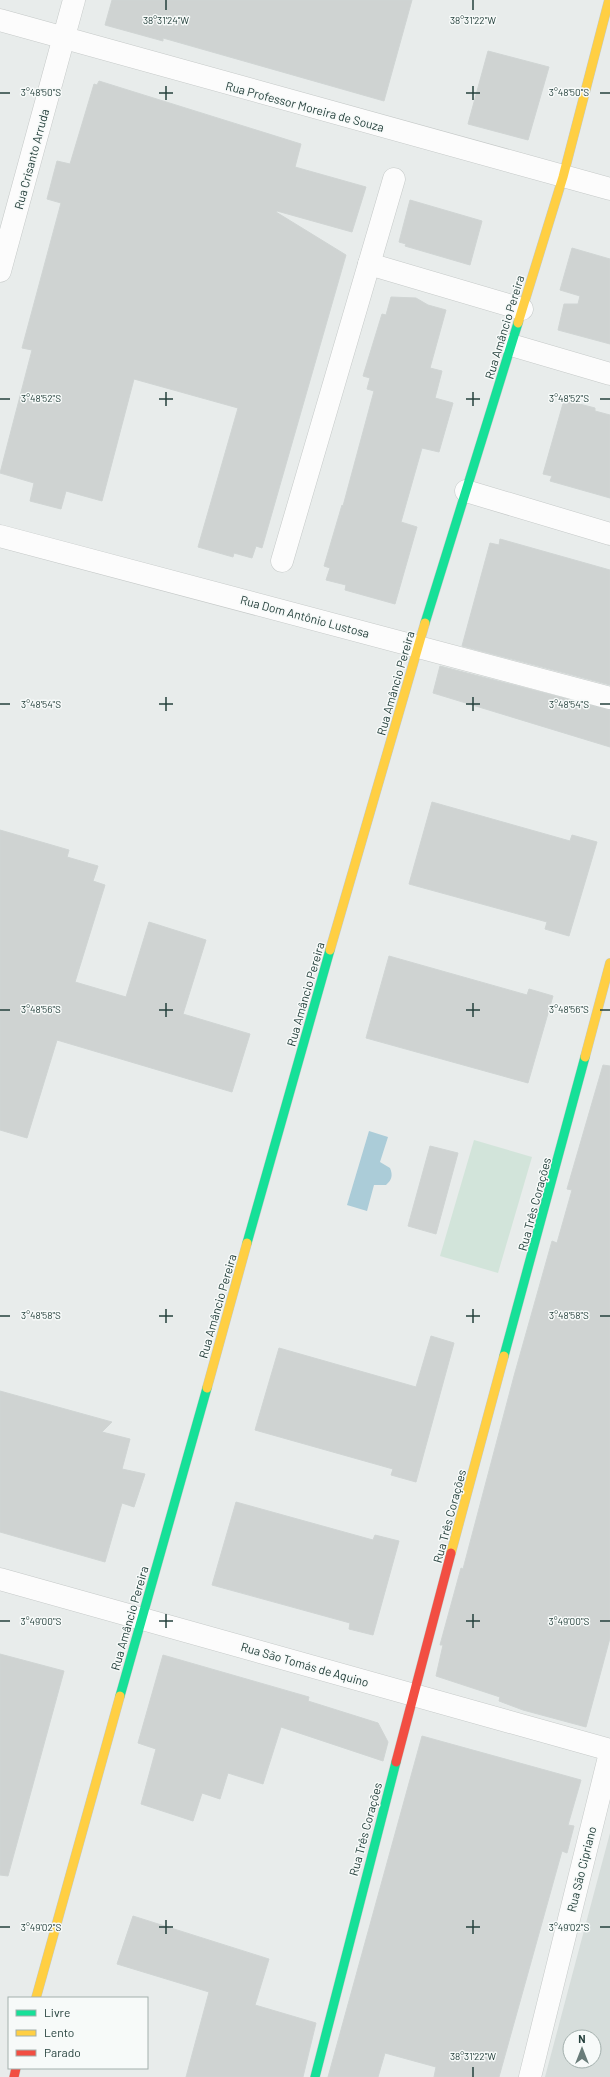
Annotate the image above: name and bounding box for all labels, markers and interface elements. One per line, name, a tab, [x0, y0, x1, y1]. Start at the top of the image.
text: 38°31'24"W	[143, 14, 189, 26]
text: 38°31'22"W	[450, 14, 496, 26]
street label: Rua Professor Moreira de Souza	[224, 78, 386, 134]
text: 3°48'50"S	[21, 86, 61, 98]
text: 3°48'50"S	[549, 86, 589, 98]
street label: Rua Crisanto Arruda	[11, 107, 51, 211]
street label: Rua Amâncio Pereira	[482, 273, 526, 381]
text: 3°48'52"S	[21, 392, 61, 404]
text: 3°48'52"S	[549, 392, 589, 404]
street label: Rua Dom Antônio Lustosa	[239, 592, 371, 640]
street label: Rua Amâncio Pereira	[373, 629, 417, 737]
text: 3°48'54"S	[21, 698, 61, 710]
text: 3°48'54"S	[549, 698, 589, 710]
street label: Rua Amâncio Pereira	[283, 940, 327, 1048]
text: 3°48'56"S	[21, 1003, 61, 1015]
text: 3°48'56"S	[549, 1003, 589, 1015]
street label: Rua Três Corações	[515, 1155, 553, 1252]
street label: Rua Amâncio Pereira	[195, 1252, 239, 1360]
text: 3°48'58"S	[21, 1309, 61, 1321]
text: 3°48'58"S	[549, 1309, 589, 1321]
street label: Rua Três Corações	[430, 1467, 468, 1564]
street label: Rua Amâncio Pereira	[107, 1564, 151, 1672]
text: 3°49'00"S	[21, 1615, 62, 1627]
text: 3°49'00"S	[549, 1615, 590, 1627]
street label: Rua São Tomás de Aquino	[239, 1639, 371, 1689]
street label: Rua Três Corações	[346, 1780, 384, 1877]
street label: Rua São Cipriano	[564, 1825, 598, 1913]
text: 3°49'02"S	[21, 1921, 61, 1933]
text: 3°49'02"S	[549, 1921, 589, 1933]
legend	[8, 1997, 148, 2069]
text: Livre	[44, 2005, 70, 2019]
text: Lento	[44, 2025, 74, 2039]
north arrow	[562, 2029, 602, 2069]
text: N	[578, 2032, 586, 2045]
text: Parado	[44, 2045, 81, 2059]
text: 38°31'22"W	[450, 2050, 496, 2062]

